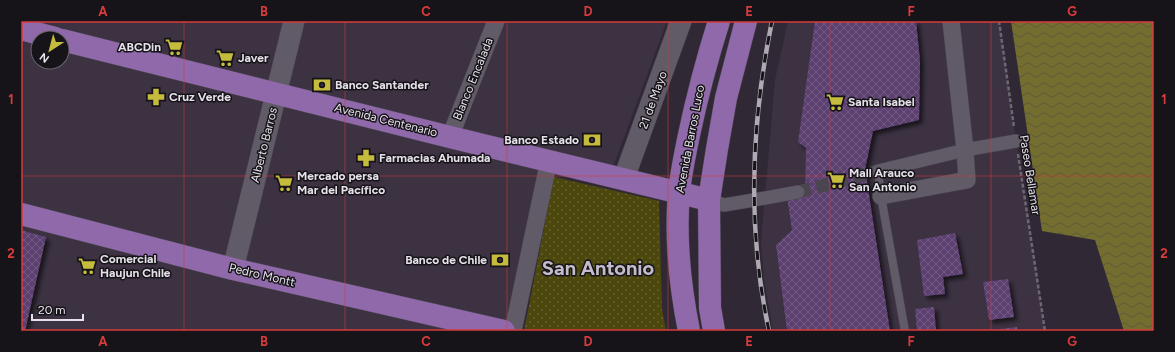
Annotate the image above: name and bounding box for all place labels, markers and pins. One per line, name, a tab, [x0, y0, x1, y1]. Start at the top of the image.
supermarket icon: ABCDin	[164, 37, 184, 57]
place label: ABCDin	[118, 40, 161, 54]
supermarket icon: Javer	[215, 48, 235, 68]
place label: Javer	[238, 51, 269, 65]
bank icon: Banco Santander	[312, 75, 332, 95]
place label: Banco Santander	[335, 78, 429, 92]
pharmacy icon: Cruz Verde	[146, 87, 166, 107]
place label: Cruz Verde	[169, 90, 231, 104]
supermarket icon: Santa Isabel	[825, 92, 845, 112]
place label: Santa Isabel	[848, 95, 915, 109]
bank icon: Banco Estado	[582, 130, 602, 150]
place label: Banco Estado	[504, 133, 579, 147]
pharmacy icon: Farmacias Ahumada	[356, 148, 376, 168]
place label: Farmacias Ahumada	[379, 151, 491, 165]
place label: Mall Arauco San Antonio	[849, 166, 916, 194]
place label: Mercado persa Mar del Pacífico	[297, 169, 385, 197]
supermarket icon: Mall Arauco San Antonio	[826, 170, 846, 190]
supermarket icon: Mercado persa Mar del Pacífico	[274, 173, 294, 193]
bank icon: Banco de Chile	[490, 250, 510, 270]
place label: Comercial Haujun Chile	[100, 252, 171, 280]
place label: Banco de Chile	[405, 253, 487, 267]
supermarket icon: Comercial Haujun Chile	[77, 256, 97, 276]

